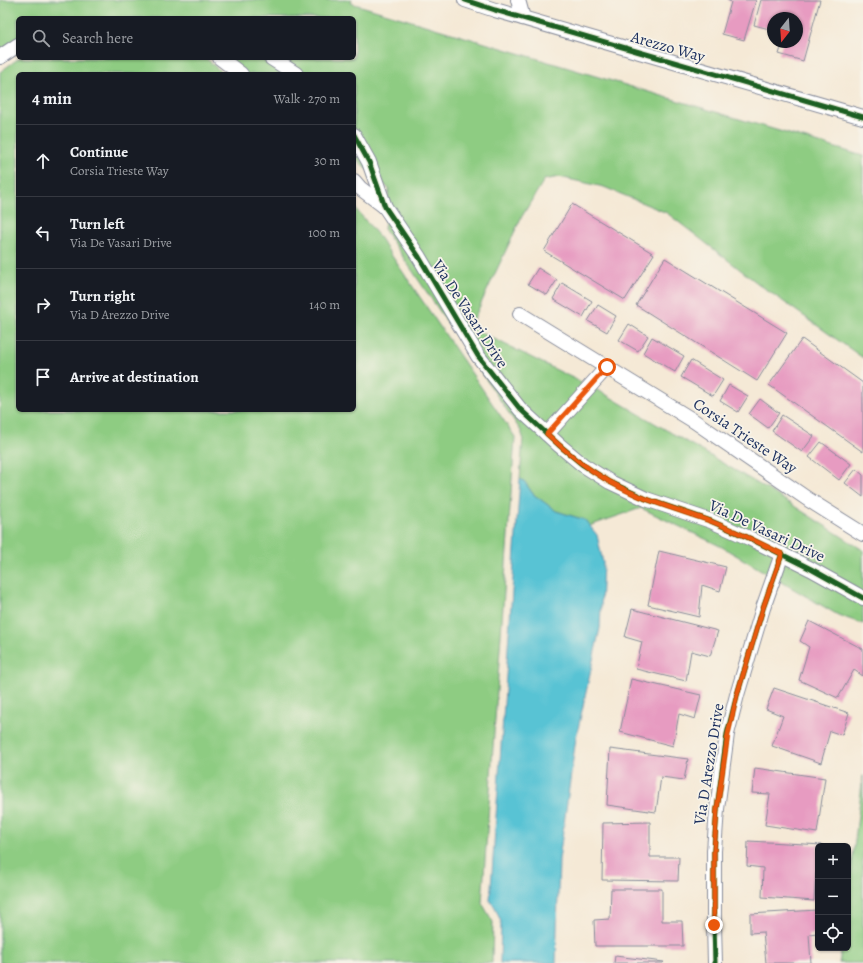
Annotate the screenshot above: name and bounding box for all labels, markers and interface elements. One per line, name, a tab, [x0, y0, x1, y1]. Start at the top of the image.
north arrow	[767, 12, 803, 48]
search box	[16, 16, 356, 60]
street label: Arezzo Way	[628, 26, 708, 68]
icon: search	[30, 27, 52, 49]
text: Search here	[62, 28, 133, 48]
text: 4 min	[32, 87, 72, 110]
text: Walk · 270 m	[274, 90, 340, 107]
text: Continue	[70, 142, 128, 162]
icon: ahead	[32, 150, 54, 172]
text: 30 m	[314, 152, 340, 169]
text: Corsia Trieste Way	[70, 162, 169, 179]
text: Turn left	[70, 214, 125, 234]
icon: left	[32, 222, 54, 244]
text: 100 m	[308, 224, 340, 241]
text: Via De Vasari Drive	[70, 234, 172, 251]
street label: Via De Vasari Drive	[426, 255, 513, 373]
text: Turn right	[70, 286, 135, 306]
icon: right	[32, 294, 54, 316]
text: 140 m	[309, 296, 340, 313]
text: Via D Arezzo Drive	[70, 306, 170, 323]
route start	[598, 358, 616, 376]
icon: arrive	[32, 366, 54, 388]
text: Arrive at destination	[70, 367, 199, 387]
street label: Corsia Trieste Way	[689, 393, 802, 480]
street label: Via De Vasari Drive	[705, 494, 828, 567]
street label: Via D Arezzo Drive	[688, 702, 729, 827]
map controls	[815, 843, 851, 951]
button: +	[815, 843, 851, 879]
button: −	[815, 879, 851, 915]
button: locate	[815, 915, 851, 951]
route end	[705, 916, 723, 934]

